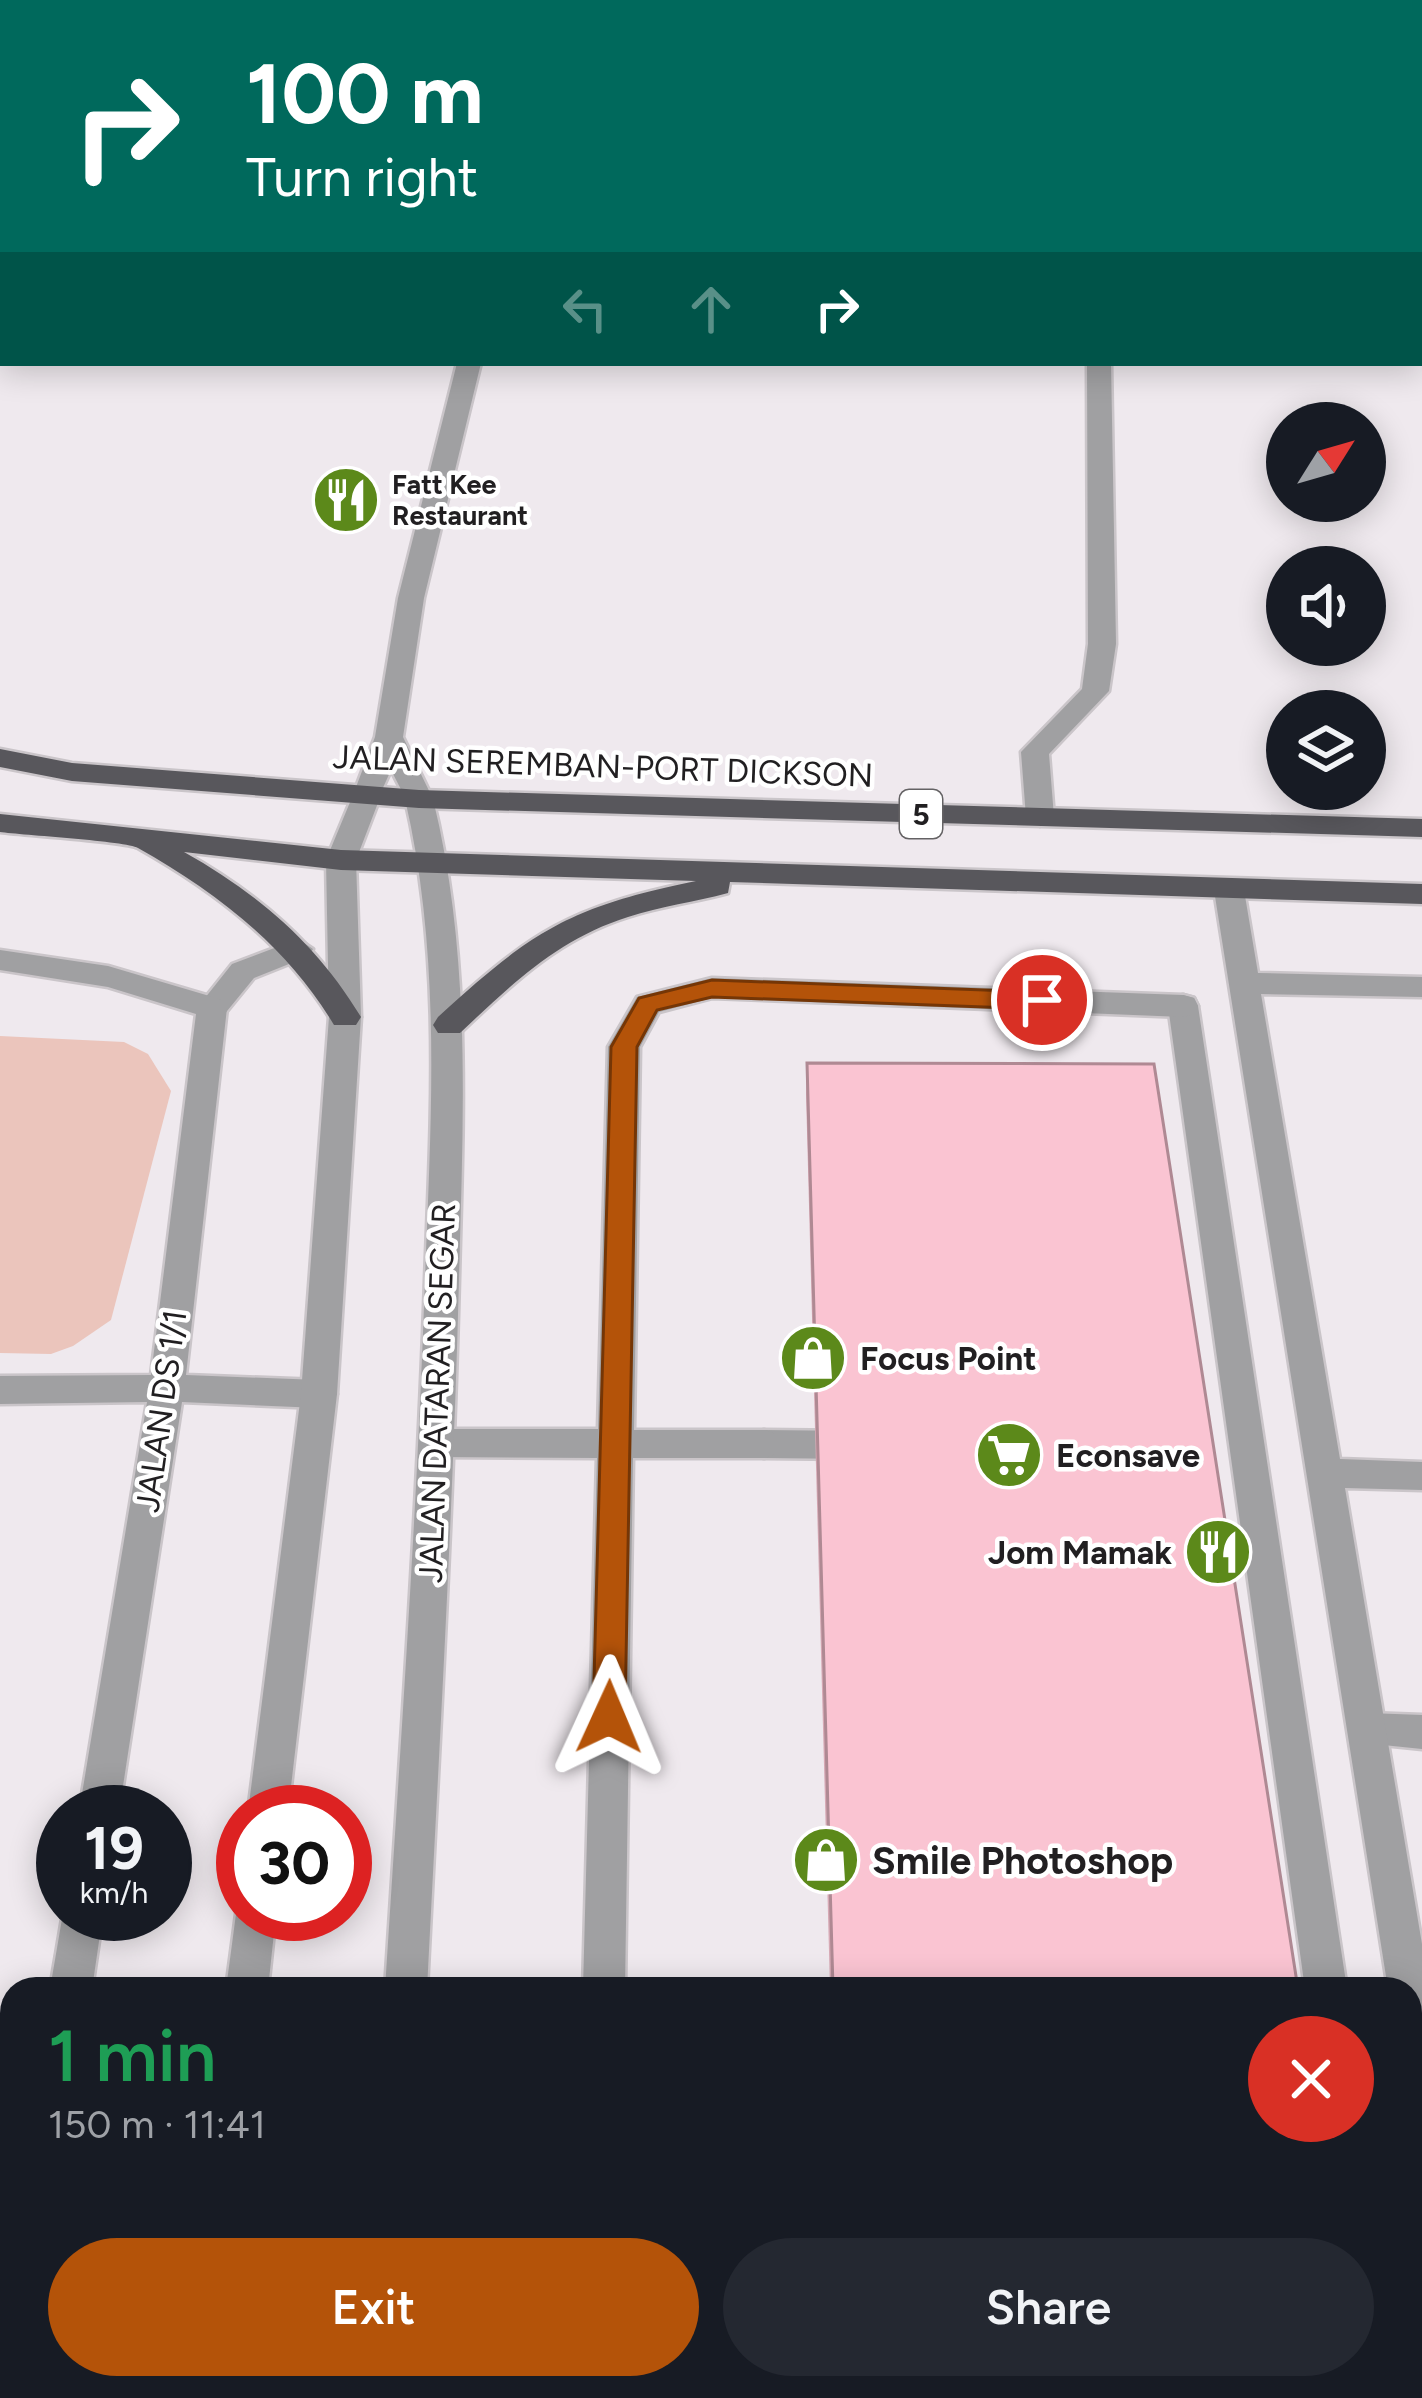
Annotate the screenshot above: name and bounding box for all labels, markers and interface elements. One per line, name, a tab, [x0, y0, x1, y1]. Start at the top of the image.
text: 100 m	[246, 43, 484, 144]
icon: right	[48, 48, 204, 204]
text: Turn right	[246, 145, 478, 210]
icon: left	[552, 276, 618, 342]
icon: ahead	[678, 276, 744, 342]
icon: right	[804, 276, 870, 342]
north arrow	[1266, 402, 1386, 522]
map controls	[1266, 402, 1386, 810]
restaurant icon: Fatt Kee Restaurant	[311, 465, 381, 535]
place label: Fatt Kee Restaurant	[392, 468, 528, 532]
button: sound	[1266, 546, 1386, 666]
button: layers	[1266, 690, 1386, 810]
street label: JALAN SEREMBAN-PORT DICKSON	[332, 737, 874, 795]
road number: 5	[900, 790, 942, 838]
pin	[991, 949, 1093, 1051]
icon: arrive	[1009, 967, 1075, 1033]
street label: JALAN DATARAN SEGAR	[411, 1203, 463, 1583]
street label: JALAN DS 1/1	[128, 1307, 194, 1515]
shop icon: Focus Point	[778, 1323, 848, 1393]
place label: Focus Point	[860, 1339, 1037, 1378]
supermarket icon: Econsave	[974, 1420, 1044, 1490]
place label: Econsave	[1056, 1436, 1200, 1475]
restaurant icon: Jom Mamak	[1183, 1517, 1253, 1587]
place label: Jom Mamak	[988, 1533, 1172, 1572]
position arrow	[546, 1654, 672, 1780]
speed limit sign: 30	[216, 1785, 372, 1941]
text: 19	[84, 1812, 144, 1884]
shop icon: Smile Photoshop	[791, 1825, 861, 1895]
place label: Smile Photoshop	[872, 1837, 1173, 1884]
text: km/h	[80, 1874, 148, 1911]
text: 1 min	[48, 2013, 216, 2099]
button: close	[1248, 2016, 1374, 2142]
text: 150 m · 11:41	[48, 2101, 266, 2148]
button: Exit	[48, 2238, 699, 2376]
button: Share	[723, 2238, 1374, 2376]

